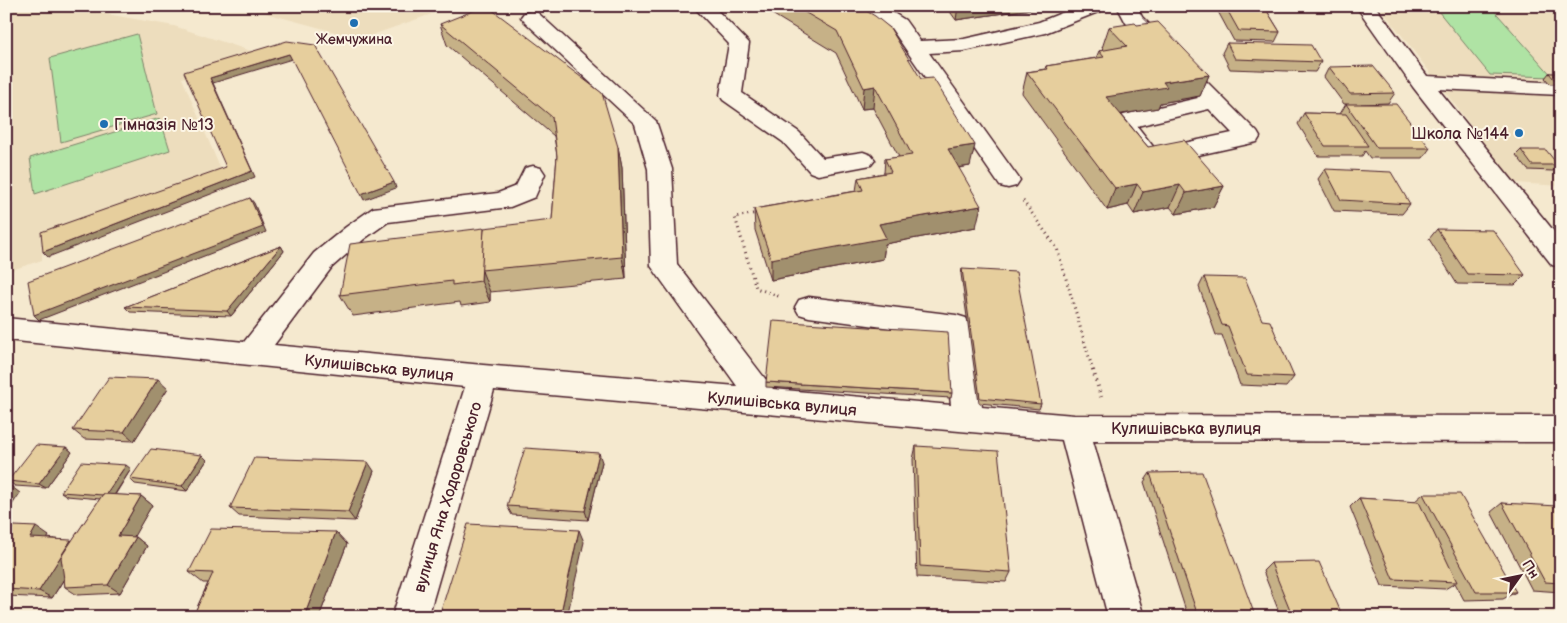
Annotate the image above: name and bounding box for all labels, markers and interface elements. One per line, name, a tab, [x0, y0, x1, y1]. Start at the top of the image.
marker: Жемчужина	[348, 17, 360, 29]
place label: Жемчужина	[316, 31, 393, 48]
place label: Гімназія №13	[114, 116, 214, 135]
marker: Гімназія №13	[98, 118, 110, 130]
place label: Школа №144	[1411, 125, 1509, 144]
marker: Школа №144	[1513, 127, 1525, 139]
street label: Кулишівська вулиця	[303, 351, 455, 386]
street label: Кулишівська вулиця	[706, 388, 858, 421]
street label: вулиця Яна Ходоровського	[410, 400, 487, 595]
street label: Кулишівська вулиця	[1111, 420, 1261, 439]
north arrow	[1494, 550, 1544, 600]
text: Пн	[1518, 557, 1543, 582]

